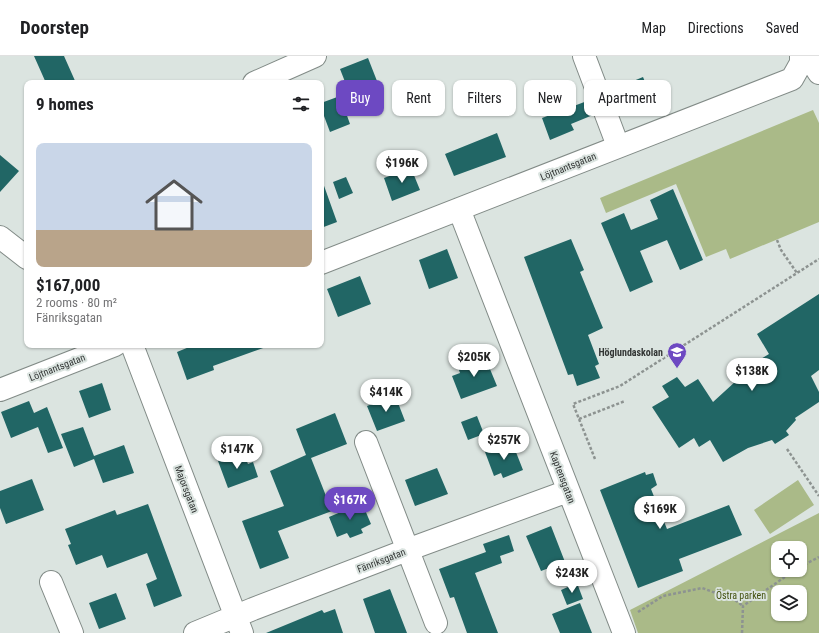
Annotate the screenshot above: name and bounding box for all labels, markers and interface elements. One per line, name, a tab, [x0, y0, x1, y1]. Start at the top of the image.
text: Doorstep	[20, 16, 89, 39]
text: Map	[642, 20, 666, 36]
text: Directions	[688, 20, 744, 36]
text: Saved	[766, 20, 799, 36]
chip: Buy	[336, 80, 384, 116]
chip: Rent	[392, 80, 445, 116]
chip: Filters	[453, 80, 516, 116]
chip: New	[524, 80, 576, 116]
chip: Apartment	[584, 80, 671, 116]
icon: filters	[290, 93, 312, 115]
text: 9 homes	[36, 94, 94, 114]
pin: $196K	[374, 150, 430, 184]
street label: Löjtnantsgatan	[539, 150, 598, 183]
text: $196K	[385, 155, 419, 170]
icon: home	[138, 169, 210, 241]
text: $167,000	[36, 275, 100, 295]
text: 2 rooms · 80 m²	[36, 295, 117, 310]
text: Fänriksgatan	[36, 310, 102, 325]
school or university icon: Höglundaskolan	[666, 341, 688, 369]
pin: $205K	[446, 344, 502, 378]
place label: Höglundaskolan	[598, 347, 663, 358]
text: $205K	[457, 349, 491, 364]
street label: Löjtnantsgatan	[28, 352, 87, 383]
pin: $138K	[724, 358, 780, 392]
text: $138K	[735, 363, 769, 378]
pin: $414K	[358, 379, 414, 413]
text: $414K	[369, 384, 403, 399]
pin: $257K	[476, 427, 532, 461]
text: $257K	[487, 432, 521, 447]
pin: $147K	[209, 436, 265, 470]
text: $147K	[220, 441, 254, 456]
street label: Kaptensgatan	[548, 450, 577, 505]
street label: Majorsgatan	[173, 464, 201, 514]
pin: $167K	[322, 487, 378, 521]
text: $167K	[333, 492, 367, 507]
pin: $169K	[632, 496, 688, 530]
text: $169K	[643, 501, 677, 516]
map controls	[771, 541, 807, 621]
button: locate	[771, 541, 807, 577]
street label: Fänriksgatan	[355, 546, 407, 575]
pin: $243K	[544, 560, 600, 594]
text: $243K	[555, 565, 589, 580]
button: layers	[771, 585, 807, 621]
park label: Östra parken	[716, 589, 766, 601]

